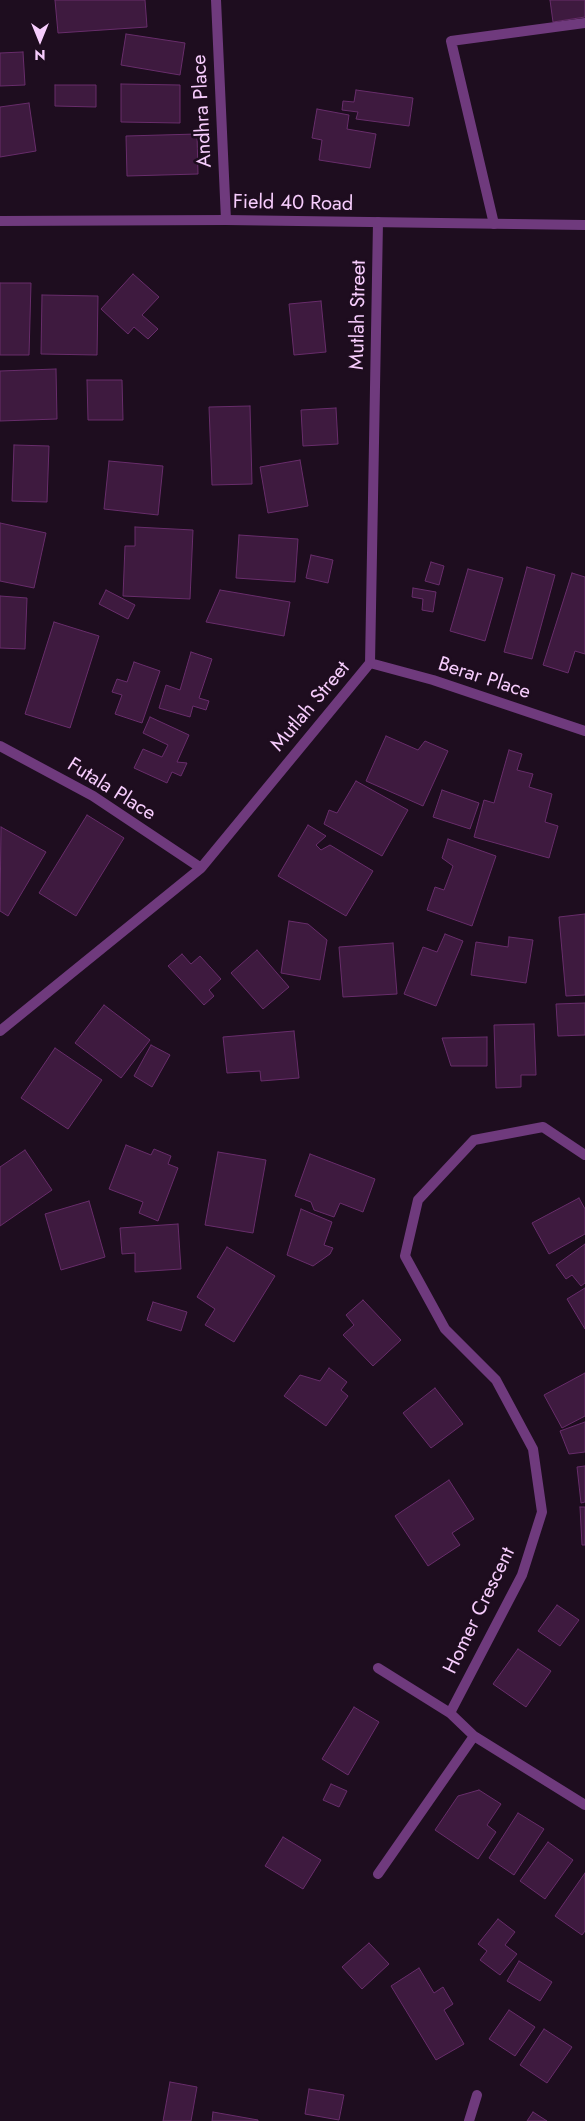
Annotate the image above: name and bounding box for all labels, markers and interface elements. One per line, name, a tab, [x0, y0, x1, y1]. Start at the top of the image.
north arrow	[15, 15, 65, 65]
text: N	[34, 45, 46, 65]
street label: Andhra Place	[188, 54, 218, 168]
street label: Field 40 Road	[233, 191, 353, 217]
street label: Mutlah Street	[346, 260, 372, 370]
street label: Berar Place	[435, 653, 533, 705]
street label: Mutlah Street	[266, 657, 356, 757]
street label: Futala Place	[62, 753, 160, 827]
street label: Homer Crescent	[439, 1544, 521, 1678]

